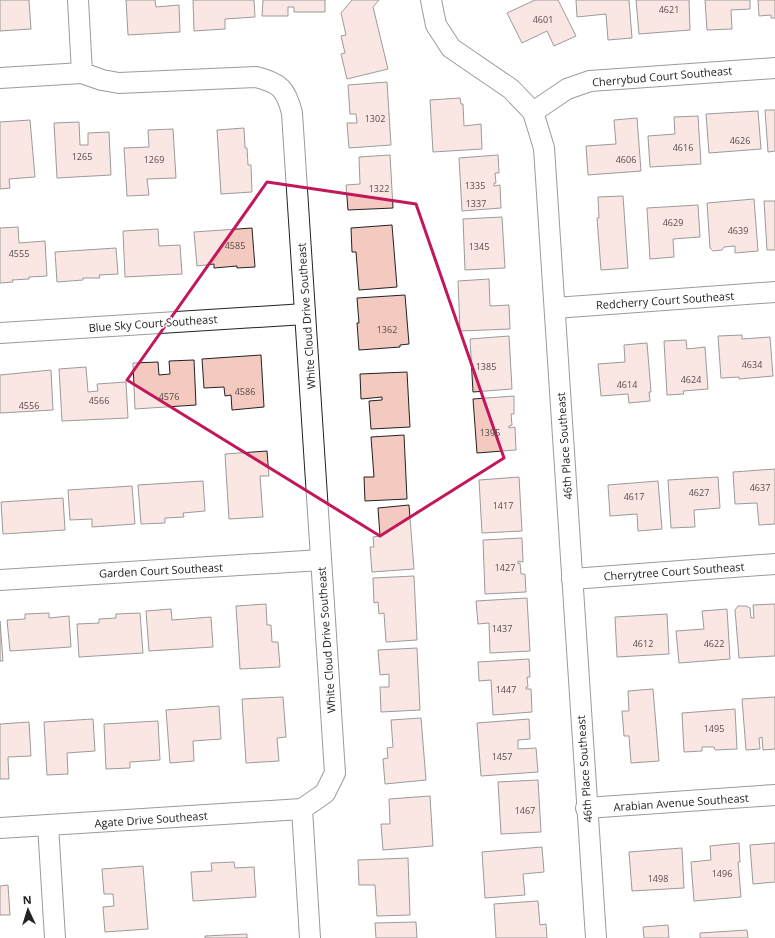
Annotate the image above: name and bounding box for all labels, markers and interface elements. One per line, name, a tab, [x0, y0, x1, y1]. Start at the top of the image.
house number: 4621	[659, 3, 679, 16]
house number: 4601	[533, 13, 553, 26]
street label: Cherrybud Court Southeast	[591, 62, 733, 90]
house number: 1302	[365, 112, 385, 125]
house number: 4626	[730, 134, 750, 147]
house number: 4616	[673, 141, 693, 154]
house number: 1265	[72, 150, 92, 163]
house number: 1269	[144, 153, 164, 166]
house number: 4606	[616, 153, 636, 166]
house number: 1335	[465, 179, 485, 192]
house number: 1322	[369, 182, 389, 195]
house number: 1337	[466, 197, 486, 210]
house number: 4629	[663, 216, 683, 229]
house number: 4639	[728, 224, 748, 237]
house number: 4585	[225, 239, 245, 252]
house number: 1345	[469, 240, 489, 253]
street label: White Cloud Drive Southeast	[293, 242, 319, 390]
house number: 4555	[9, 247, 29, 260]
street label: Redcherry Court Southeast	[595, 288, 735, 312]
street label: Blue Sky Court Southeast	[88, 311, 218, 335]
house number: 1362	[377, 323, 397, 336]
house number: 4634	[742, 358, 762, 371]
house number: 1385	[476, 360, 496, 373]
house number: 4624	[681, 373, 701, 386]
house number: 4614	[617, 378, 637, 391]
house number: 4586	[235, 385, 255, 398]
house number: 4576	[159, 390, 179, 403]
street label: 46th Place Southeast	[553, 392, 575, 500]
house number: 4566	[89, 394, 109, 407]
house number: 4556	[19, 399, 39, 412]
house number: 1395	[480, 426, 500, 439]
house number: 4637	[750, 481, 770, 494]
house number: 4627	[689, 486, 709, 499]
house number: 4617	[624, 490, 644, 503]
house number: 1417	[493, 499, 513, 512]
street label: Garden Court Southeast	[99, 559, 223, 581]
street label: Cherrytree Court Southeast	[603, 559, 745, 583]
house number: 1427	[495, 561, 515, 574]
street label: White Cloud Drive Southeast	[313, 566, 339, 714]
house number: 1437	[492, 622, 512, 635]
house number: 4612	[633, 637, 653, 650]
house number: 4622	[704, 637, 724, 650]
house number: 1447	[496, 683, 516, 696]
street label: 46th Place Southeast	[573, 715, 595, 823]
house number: 1495	[704, 722, 724, 735]
house number: 1457	[492, 750, 512, 763]
street label: Arabian Avenue Southeast	[613, 790, 749, 814]
house number: 1467	[515, 804, 535, 817]
street label: Agate Drive Southeast	[94, 808, 208, 830]
house number: 1496	[712, 867, 732, 880]
house number: 1498	[648, 872, 668, 885]
north arrow	[8, 890, 48, 930]
text: N	[22, 892, 32, 907]

